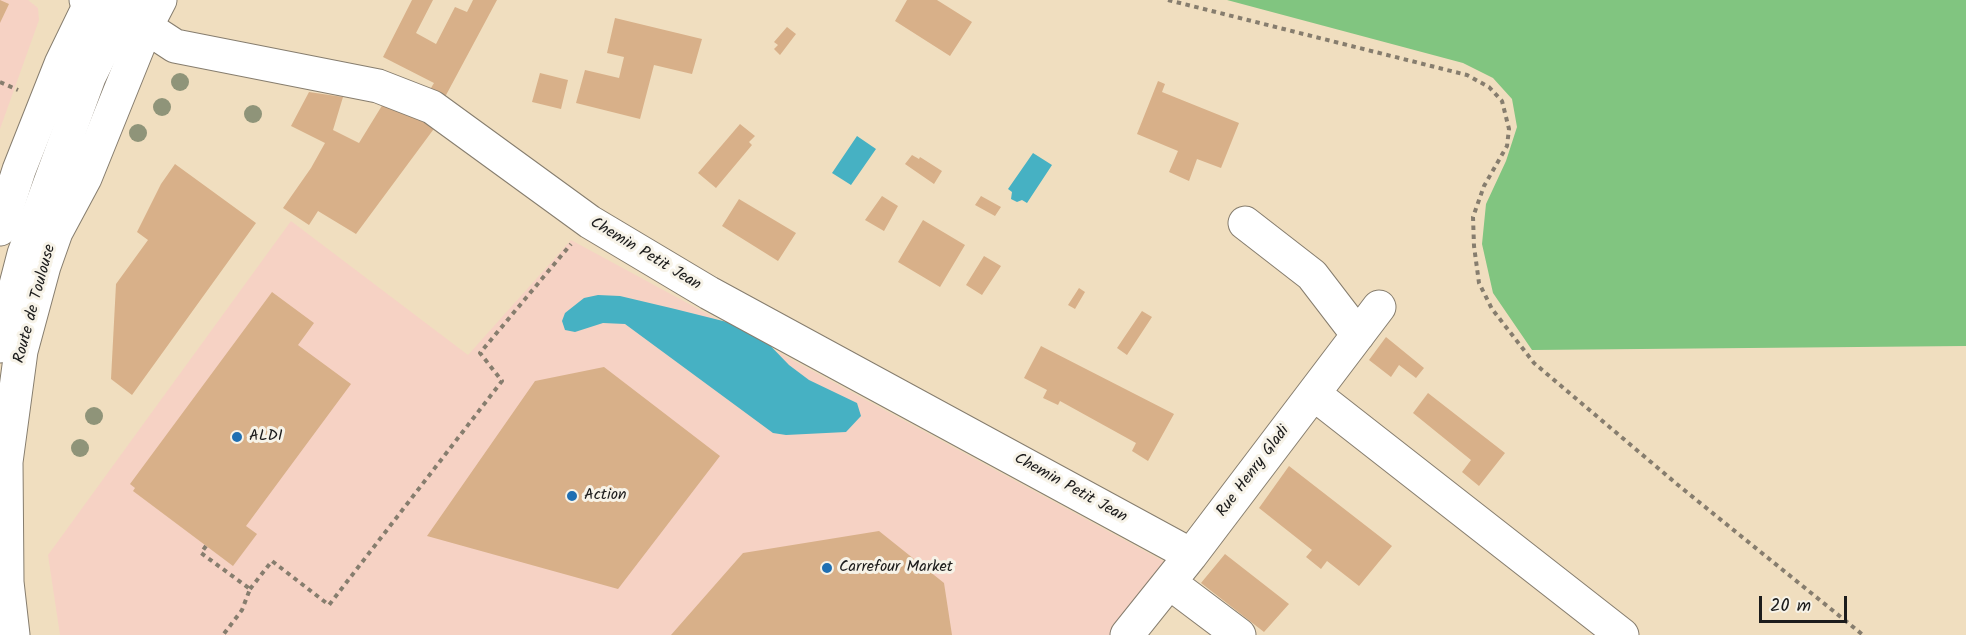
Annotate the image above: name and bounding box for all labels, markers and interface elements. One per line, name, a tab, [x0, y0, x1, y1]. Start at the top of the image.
street label: Chemin Petit Jean	[586, 214, 704, 296]
street label: Route de Toulouse	[11, 243, 61, 365]
street label: Rue Henry Gladi	[1213, 423, 1295, 521]
place label: ALDI	[249, 427, 283, 447]
marker: ALDI	[230, 430, 244, 444]
street label: Chemin Petit Jean	[1010, 450, 1130, 528]
place label: Action	[584, 486, 627, 506]
marker: Action	[565, 489, 579, 503]
place label: Carrefour Market	[839, 558, 953, 578]
marker: Carrefour Market	[820, 561, 834, 575]
scale bar	[1762, 584, 1850, 622]
text: 20 m	[1770, 592, 1811, 621]

